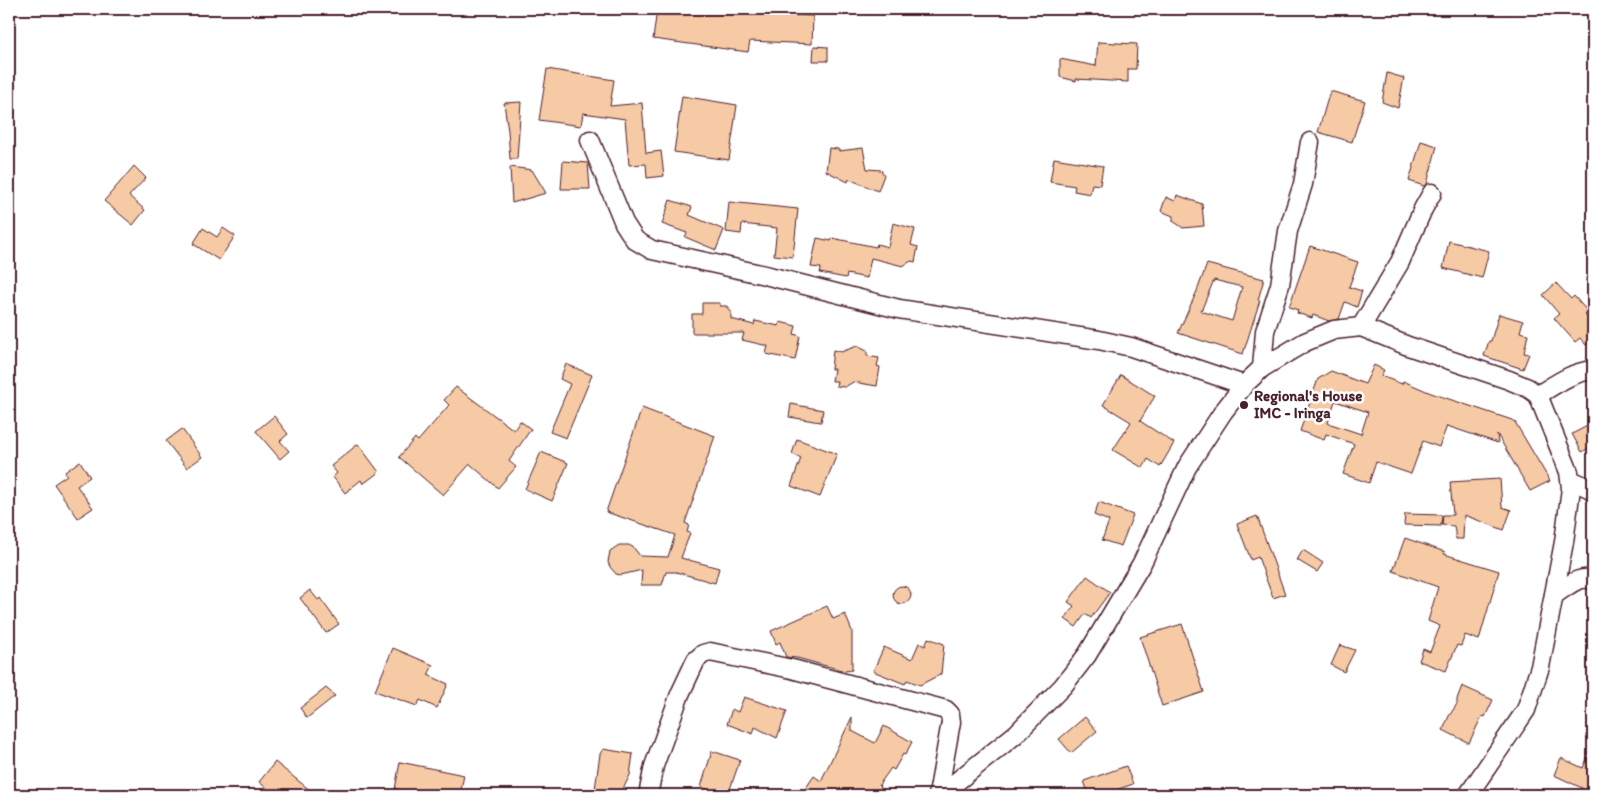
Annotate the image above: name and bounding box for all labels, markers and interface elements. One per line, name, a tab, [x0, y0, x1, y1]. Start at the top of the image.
place label: Regional's House IMC - Iringa	[1254, 387, 1362, 423]
marker: Regional's House IMC - Iringa	[1238, 399, 1250, 411]

